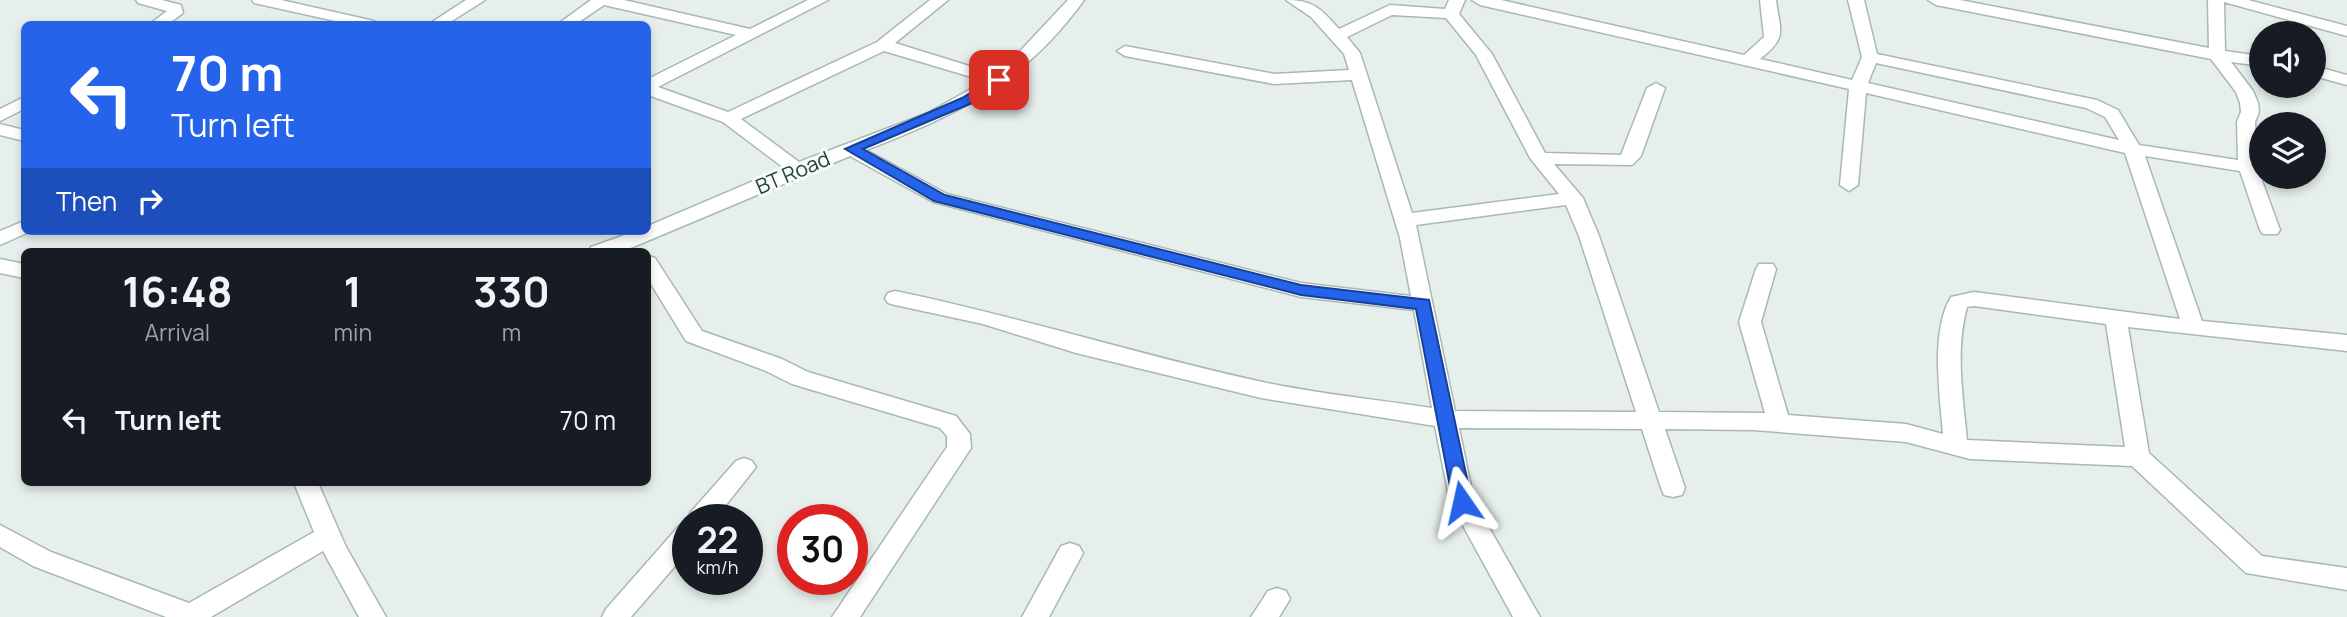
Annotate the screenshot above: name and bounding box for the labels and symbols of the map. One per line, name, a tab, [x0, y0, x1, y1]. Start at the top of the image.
pin	[969, 50, 1029, 110]
street label: BT Road	[751, 144, 834, 200]
position arrow	[1425, 465, 1499, 539]
speed limit sign: 30	[777, 504, 868, 595]

